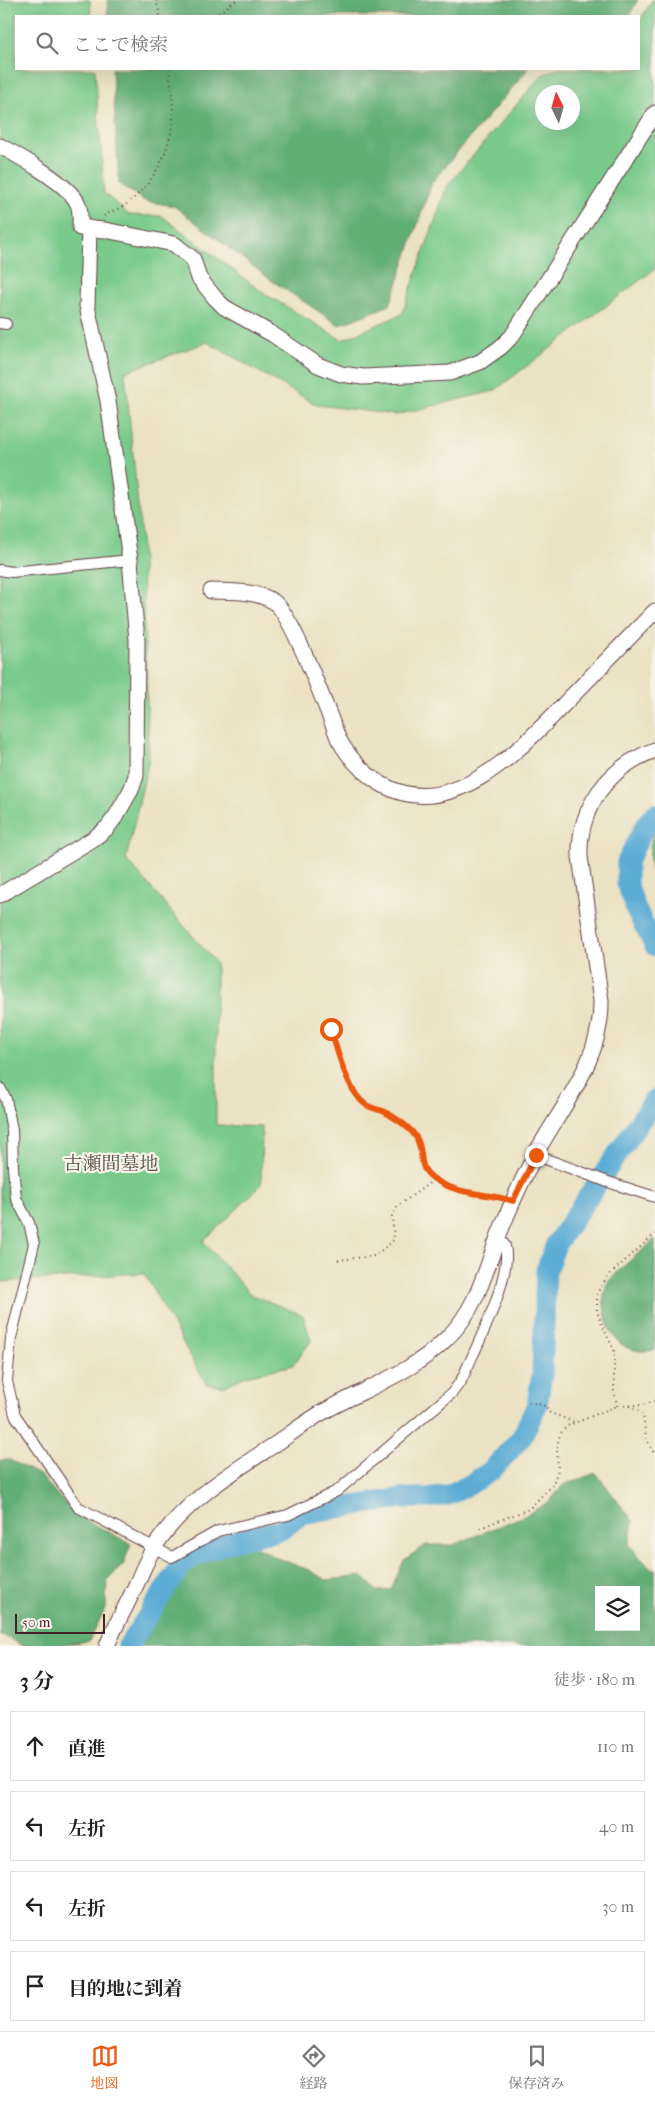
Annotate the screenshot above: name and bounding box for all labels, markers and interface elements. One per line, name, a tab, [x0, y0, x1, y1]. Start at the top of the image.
search box	[15, 15, 640, 70]
icon: search	[33, 29, 61, 57]
text: ここで検索	[73, 34, 168, 56]
north arrow	[535, 85, 580, 130]
route start	[320, 1018, 343, 1041]
route end	[525, 1144, 548, 1167]
park label: 古瀬間墓地	[63, 1153, 159, 1175]
map controls	[595, 1586, 640, 1631]
button: layers	[595, 1586, 640, 1631]
scale bar	[15, 1611, 105, 1634]
text: 50 m	[22, 1614, 50, 1631]
text: 3 分	[20, 1669, 54, 1693]
text: 徒歩 · 180 m	[554, 1670, 635, 1689]
icon: ahead	[21, 1732, 49, 1760]
text: 110 m	[597, 1737, 634, 1756]
text: 直進	[68, 1738, 106, 1760]
icon: left	[21, 1812, 49, 1840]
text: 40 m	[599, 1817, 634, 1836]
text: 左折	[68, 1818, 106, 1840]
icon: left	[21, 1892, 49, 1920]
text: 30 m	[602, 1897, 634, 1916]
text: 左折	[68, 1898, 106, 1920]
icon: arrive	[21, 1972, 49, 2000]
text: 目的地に到着	[68, 1978, 182, 2000]
tab: 地図	[91, 2042, 119, 2092]
tab: 経路	[300, 2042, 328, 2092]
tab: 保存済み	[509, 2042, 565, 2092]

